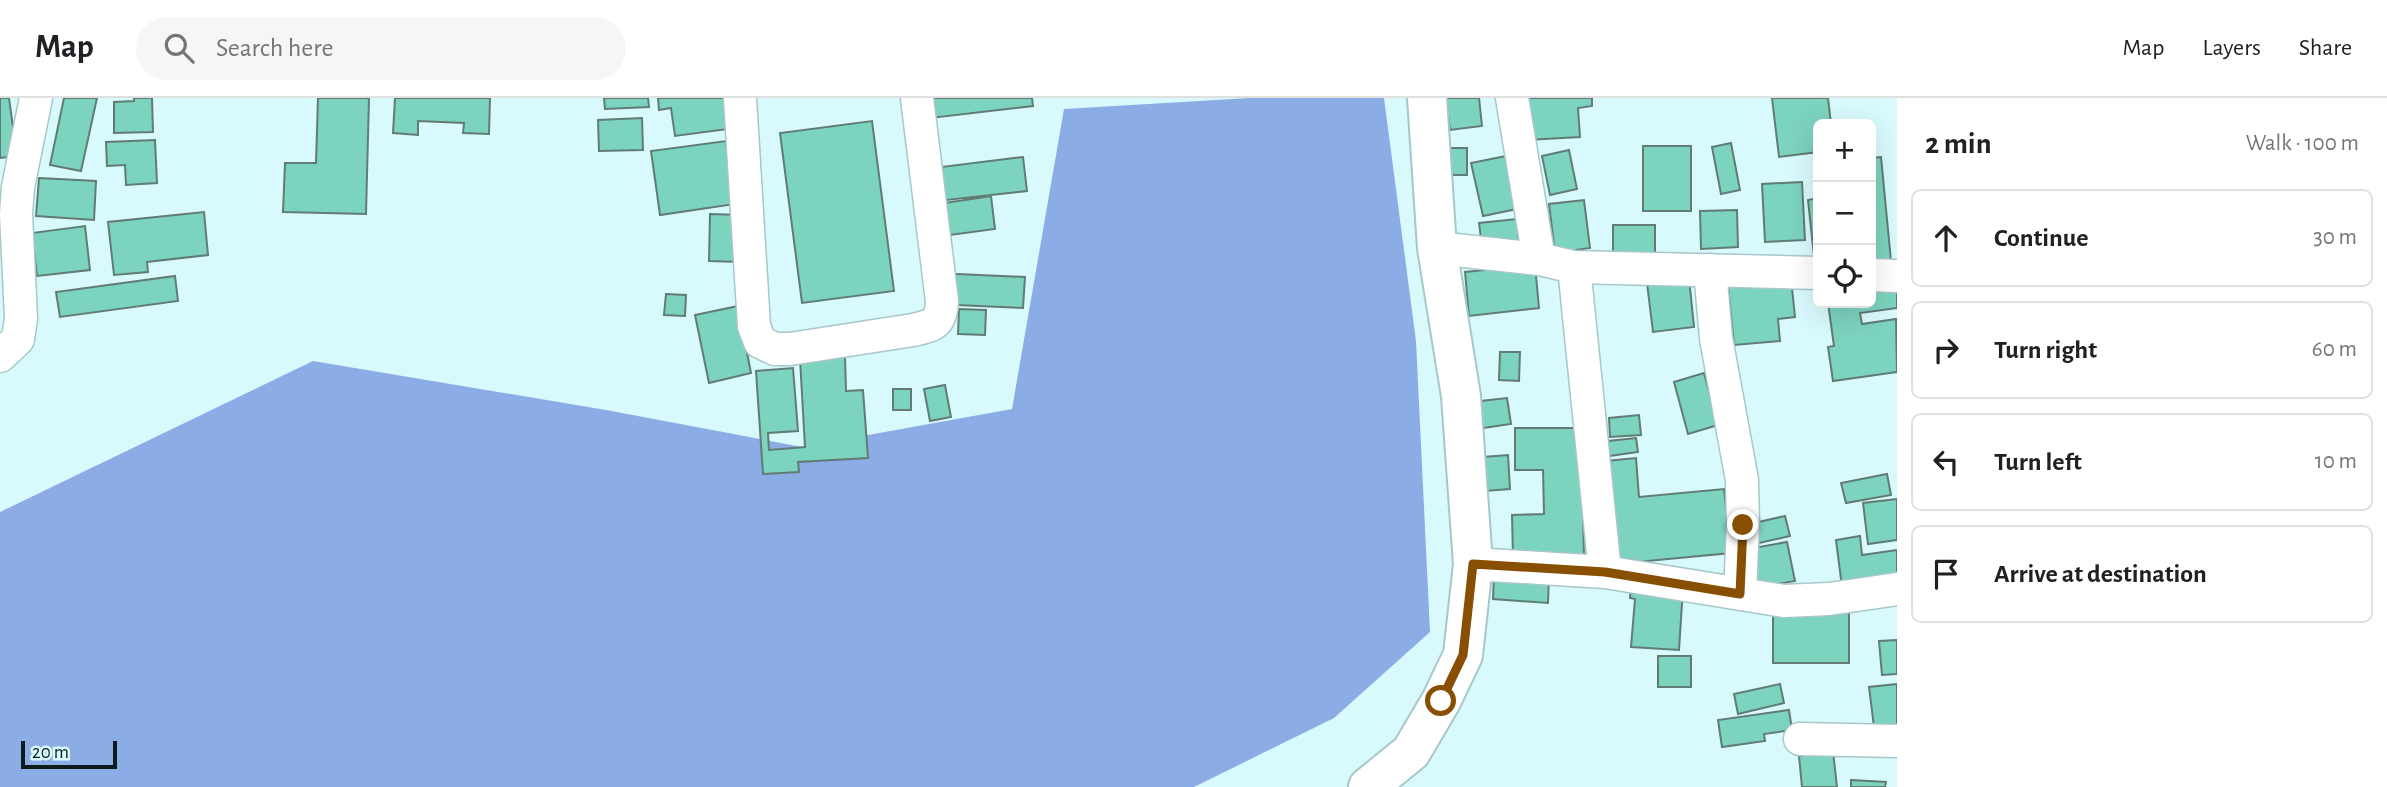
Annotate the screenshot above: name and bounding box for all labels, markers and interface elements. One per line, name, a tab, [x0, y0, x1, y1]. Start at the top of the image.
search box	[136, 17, 626, 80]
icon: search	[160, 29, 198, 67]
text: Map	[35, 31, 94, 64]
text: Search here	[216, 35, 334, 61]
text: Map	[2122, 36, 2164, 60]
text: Layers	[2202, 36, 2261, 60]
text: Share	[2299, 36, 2352, 60]
map controls	[1813, 119, 1876, 308]
button: +	[1813, 119, 1876, 182]
text: 2 min	[1925, 129, 1992, 159]
text: Walk · 100 m	[2246, 132, 2359, 155]
button: −	[1813, 182, 1876, 245]
icon: ahead	[1927, 219, 1965, 257]
text: Continue	[1994, 225, 2089, 251]
text: 30 m	[2313, 226, 2357, 249]
button: locate	[1813, 245, 1876, 308]
icon: right	[1927, 331, 1965, 369]
text: Turn right	[1994, 337, 2097, 363]
text: 60 m	[2312, 338, 2357, 361]
icon: left	[1927, 443, 1965, 481]
text: Turn left	[1994, 449, 2082, 475]
text: 10 m	[2315, 450, 2357, 473]
route end	[1727, 509, 1758, 540]
icon: arrive	[1927, 555, 1965, 593]
text: Arrive at destination	[1994, 561, 2207, 587]
route start	[1425, 685, 1456, 716]
scale bar	[21, 738, 117, 770]
text: 20 m	[32, 743, 69, 762]

